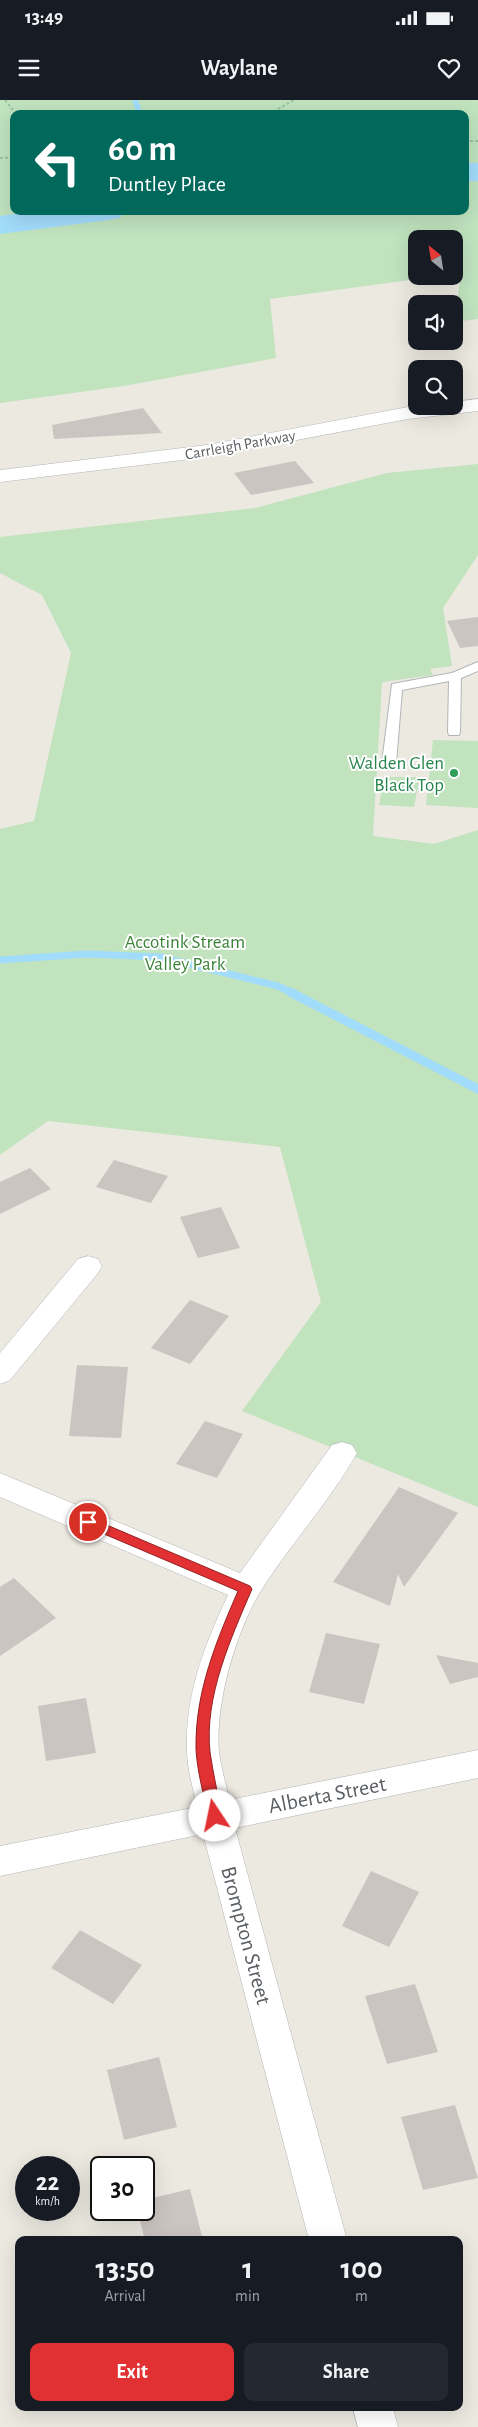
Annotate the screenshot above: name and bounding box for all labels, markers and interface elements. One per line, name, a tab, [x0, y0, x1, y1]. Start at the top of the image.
text: 13:49	[25, 8, 63, 27]
icon: menu	[15, 54, 43, 82]
icon: heart	[435, 54, 463, 82]
text: Waylane	[200, 57, 278, 79]
icon: left	[25, 130, 90, 195]
text: 60 m	[108, 132, 177, 167]
text: Duntley Place	[108, 173, 226, 195]
north arrow	[408, 230, 462, 285]
map controls	[408, 230, 463, 415]
button: sound	[408, 295, 463, 350]
button: search	[408, 360, 463, 415]
street label: Carrleigh Parkway	[184, 427, 297, 464]
place label: Walden Glen Black Top	[349, 754, 444, 795]
marker: Walden Glen Black Top	[448, 767, 460, 779]
park label: Accotink Stream Valley Park	[125, 933, 245, 974]
pin	[67, 1501, 109, 1543]
icon: arrive	[74, 1508, 102, 1536]
street label: Alberta Street	[267, 1773, 388, 1817]
position arrow	[188, 1789, 240, 1841]
street label: Brompton Street	[217, 1864, 275, 2007]
speed limit sign: 30	[90, 2156, 155, 2221]
text: 22	[36, 2170, 59, 2195]
text: km/h	[35, 2195, 60, 2207]
text: 13:50	[95, 2254, 155, 2284]
text: 1	[242, 2254, 253, 2284]
text: 100	[340, 2254, 383, 2284]
text: Arrival	[104, 2288, 146, 2304]
text: min	[235, 2288, 260, 2304]
text: m	[355, 2288, 368, 2304]
button: Exit	[30, 2343, 234, 2401]
button: Share	[244, 2343, 448, 2401]

